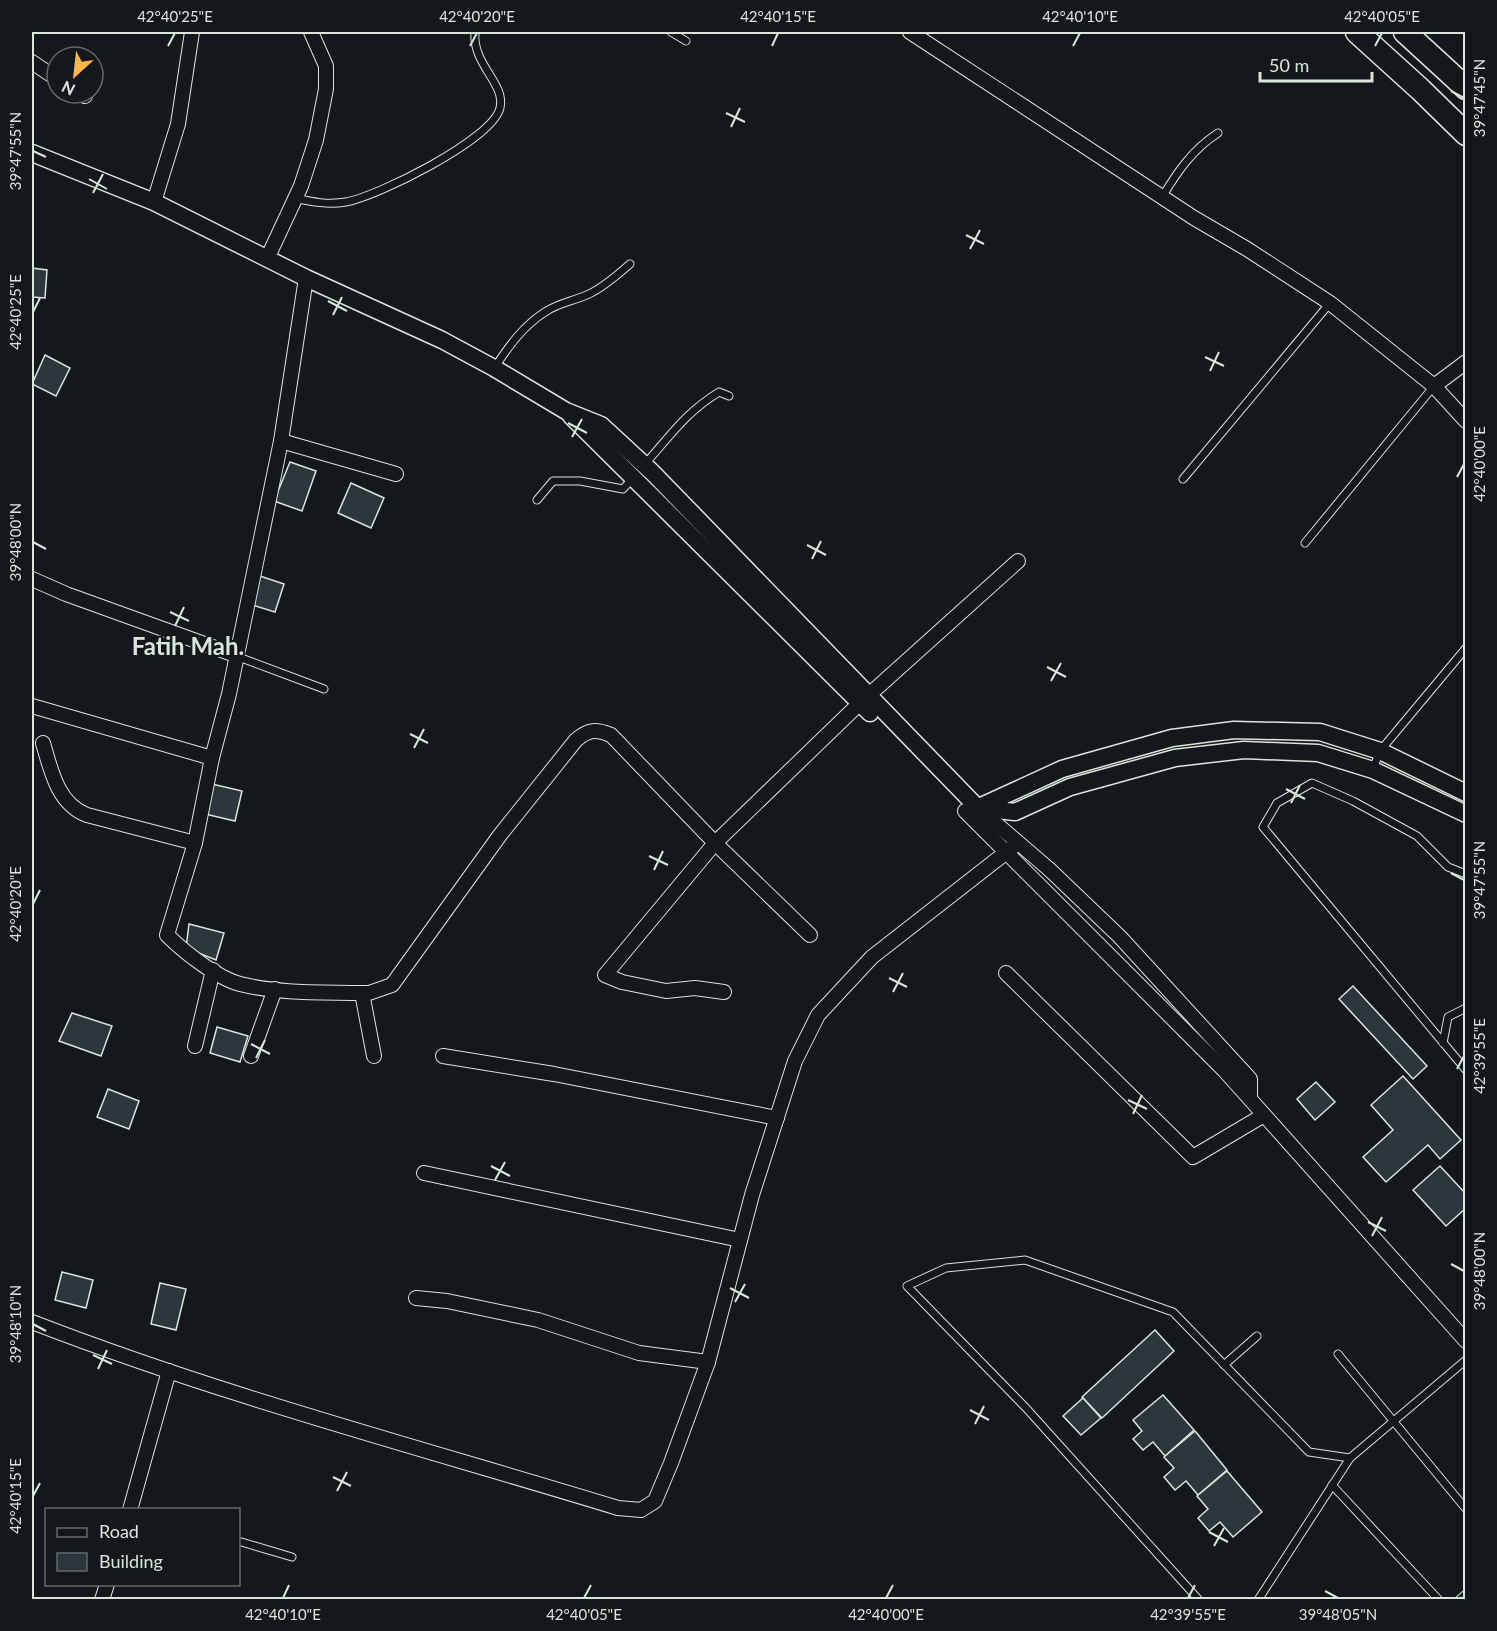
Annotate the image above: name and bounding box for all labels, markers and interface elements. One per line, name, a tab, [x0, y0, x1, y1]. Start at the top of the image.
text: 42°40'25"E	[137, 7, 213, 25]
text: 42°40'20"E	[439, 7, 515, 25]
text: 42°40'15"E	[740, 7, 816, 25]
text: 42°40'10"E	[1042, 7, 1118, 25]
text: 42°40'05"E	[1344, 7, 1420, 25]
north arrow	[45, 45, 105, 105]
scale bar	[1260, 45, 1372, 83]
text: 50 m	[1269, 54, 1309, 76]
text: 39°47'45"N	[1470, 59, 1488, 137]
text: N	[58, 78, 78, 100]
text: 39°47'55"N	[6, 112, 24, 190]
text: 42°40'25"E	[6, 274, 24, 350]
text: 42°40'00"E	[1470, 426, 1488, 502]
text: 39°48'00"N	[6, 503, 24, 581]
district label: Fatih Mah.	[132, 631, 244, 660]
text: 39°47'55"N	[1470, 841, 1488, 919]
text: 42°40'20"E	[6, 866, 24, 942]
text: 42°39'55"E	[1470, 1018, 1488, 1094]
text: 39°48'00"N	[1470, 1232, 1488, 1310]
text: 39°48'10"N	[6, 1285, 24, 1363]
text: 42°40'15"E	[6, 1458, 24, 1534]
legend	[45, 1508, 240, 1586]
text: Road	[99, 1520, 139, 1542]
text: Building	[99, 1550, 163, 1572]
text: 42°40'10"E	[245, 1605, 321, 1623]
text: 42°40'05"E	[546, 1605, 622, 1623]
text: 42°40'00"E	[848, 1605, 924, 1623]
text: 42°39'55"E	[1150, 1605, 1226, 1623]
text: 39°48'05"N	[1299, 1605, 1377, 1623]

